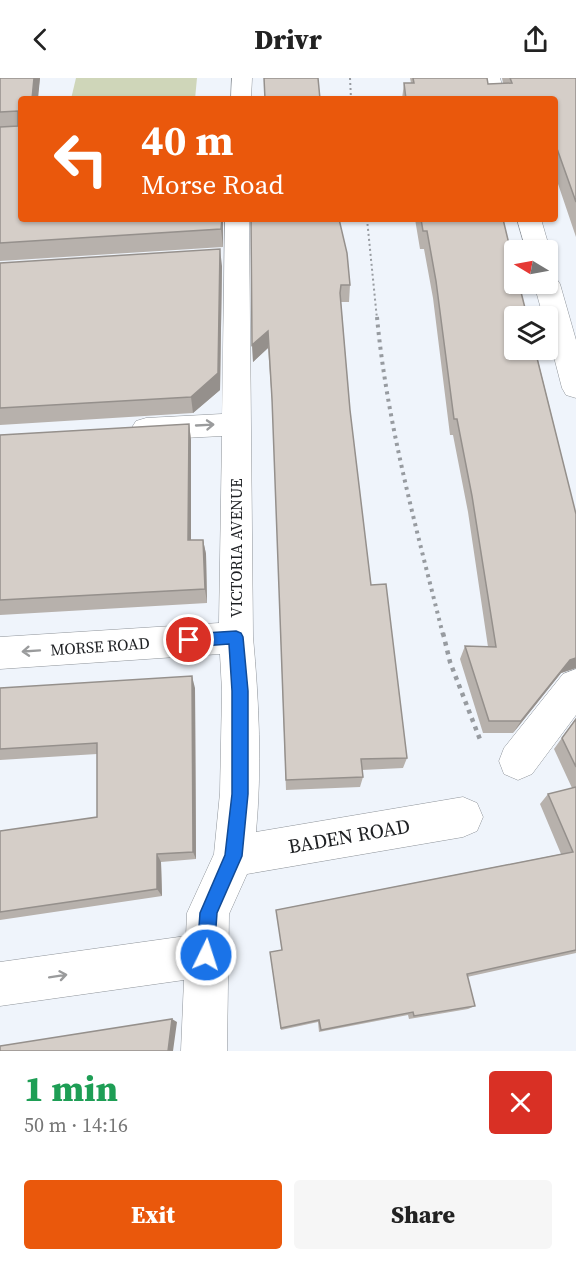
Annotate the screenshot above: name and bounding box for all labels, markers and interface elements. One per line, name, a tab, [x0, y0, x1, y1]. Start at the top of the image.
text: Drivr	[254, 21, 322, 58]
icon: back	[24, 23, 57, 56]
icon: share	[519, 23, 552, 56]
text: 40 m	[141, 111, 234, 169]
icon: left	[42, 120, 120, 198]
text: Morse Road	[141, 166, 284, 203]
north arrow	[504, 240, 558, 294]
map controls	[504, 240, 558, 360]
button: layers	[504, 306, 558, 360]
one-way arrow	[195, 420, 215, 431]
street label: VICTORIA AVENUE	[225, 478, 247, 618]
pin	[163, 614, 214, 665]
icon: arrive	[172, 623, 205, 656]
street label: MORSE ROAD	[50, 632, 150, 660]
one-way arrow	[21, 646, 41, 657]
street label: BADEN ROAD	[286, 812, 412, 860]
position arrow	[174, 923, 238, 987]
one-way arrow	[47, 970, 67, 981]
text: 1 min	[24, 1064, 118, 1113]
button: close	[489, 1071, 552, 1134]
text: 50 m · 14:16	[24, 1111, 128, 1139]
button: Exit	[24, 1180, 282, 1249]
button: Share	[294, 1180, 552, 1249]

